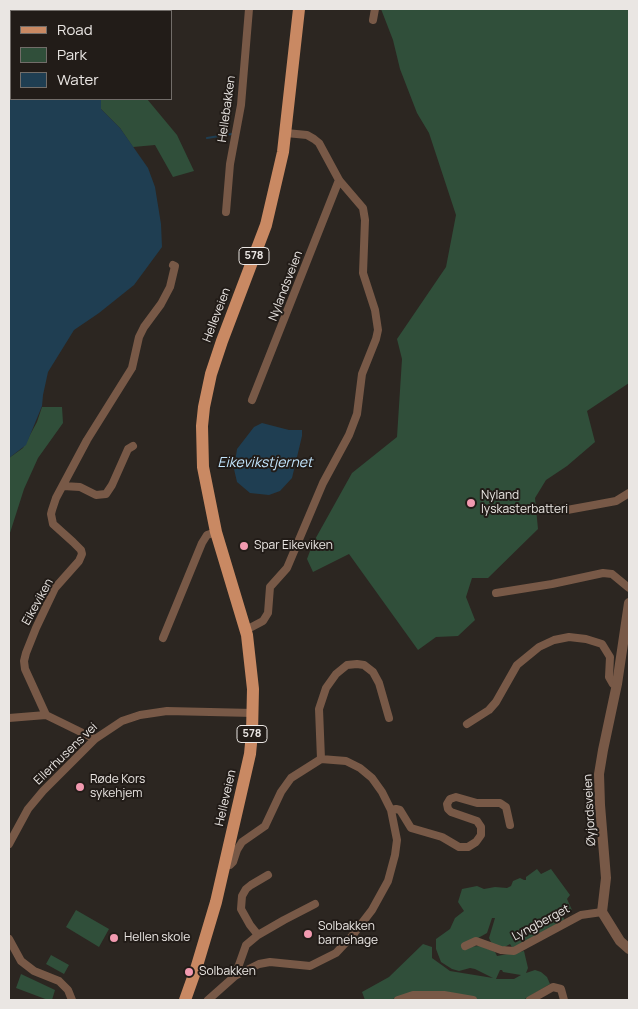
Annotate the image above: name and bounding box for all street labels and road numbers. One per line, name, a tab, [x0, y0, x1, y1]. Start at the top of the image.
street label: Hellebakken	[215, 75, 239, 143]
road number: 578	[239, 248, 269, 264]
street label: Nylandsveien	[266, 249, 306, 323]
street label: Helleveien	[200, 286, 234, 344]
street label: Eikeviken	[19, 576, 57, 628]
street label: Ellerhusens vei	[31, 720, 101, 788]
road number: 578	[237, 726, 267, 742]
street label: Helleveien	[213, 768, 239, 828]
street label: Øyjordsveien	[581, 774, 599, 846]
street label: Lyngberget	[510, 902, 572, 944]

